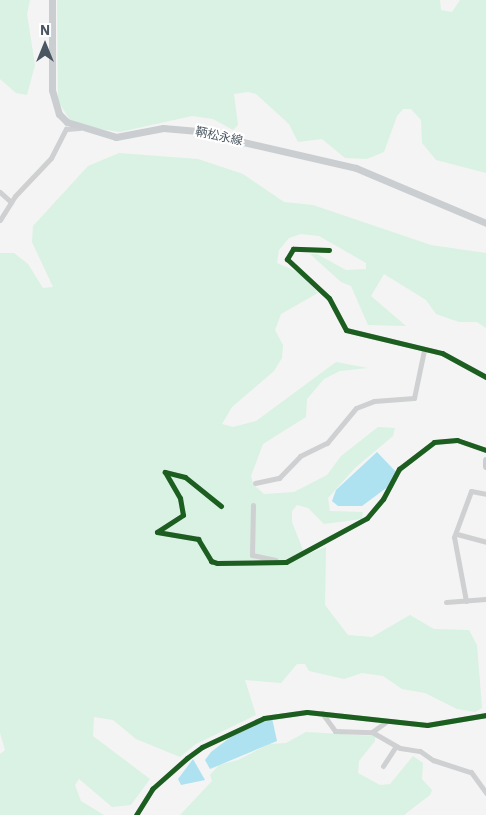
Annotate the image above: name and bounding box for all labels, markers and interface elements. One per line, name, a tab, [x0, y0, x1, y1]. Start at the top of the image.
north arrow	[20, 20, 70, 70]
text: N	[40, 21, 50, 39]
street label: 鞆松永線	[194, 124, 244, 148]

